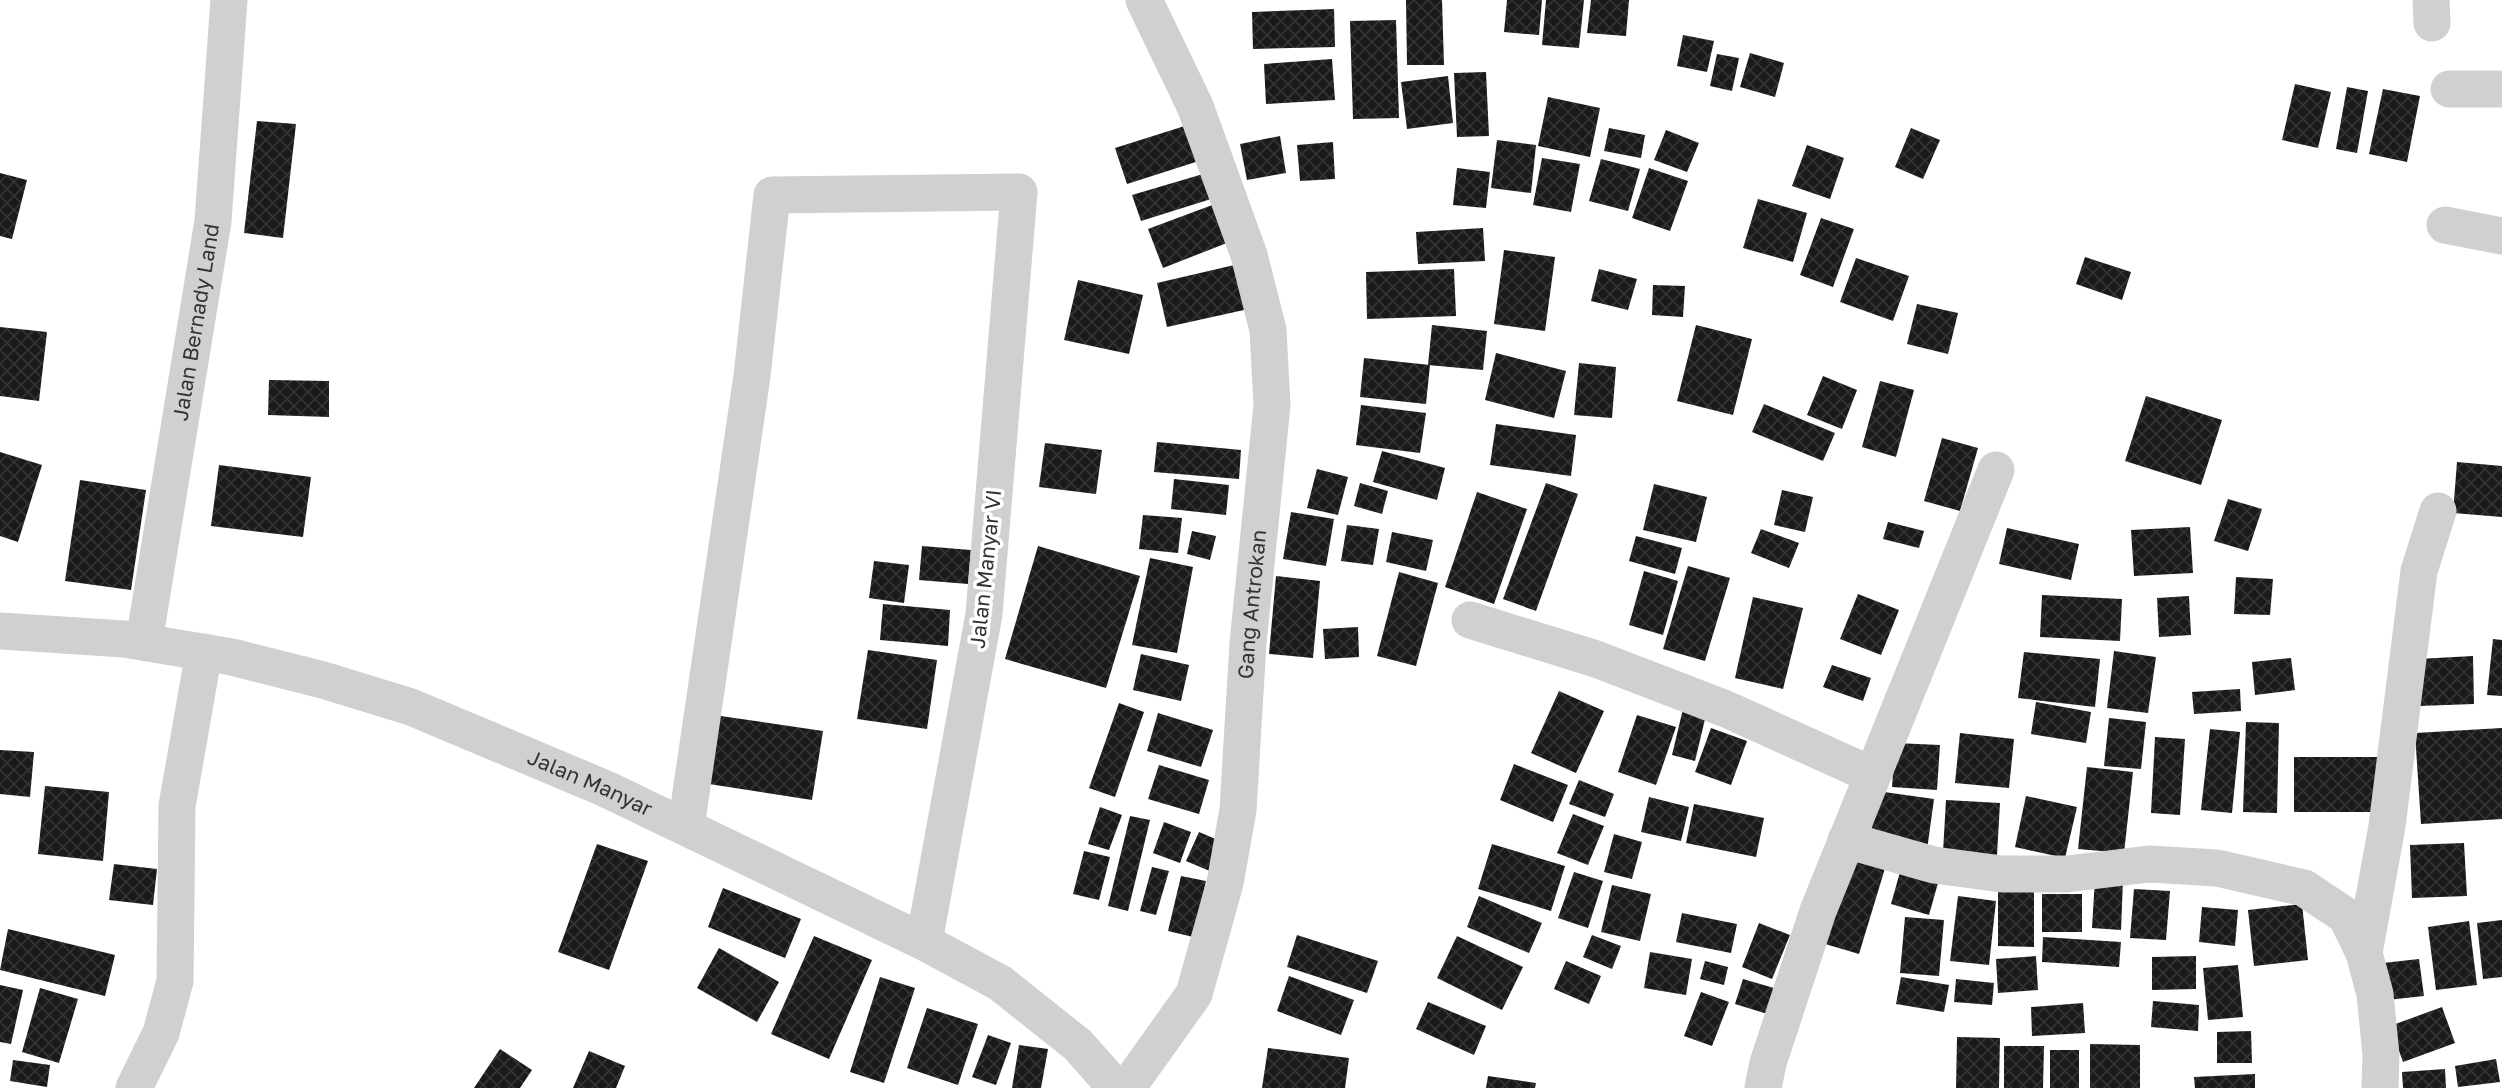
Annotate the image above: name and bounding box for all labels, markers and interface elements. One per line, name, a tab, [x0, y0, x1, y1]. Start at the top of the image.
street label: Jalan Bernady Land	[166, 222, 224, 423]
street label: Jalan Manyar VI	[964, 488, 1006, 650]
street label: Gang Antrokan	[1232, 528, 1271, 680]
street label: Jalan Manyar	[524, 743, 657, 821]

